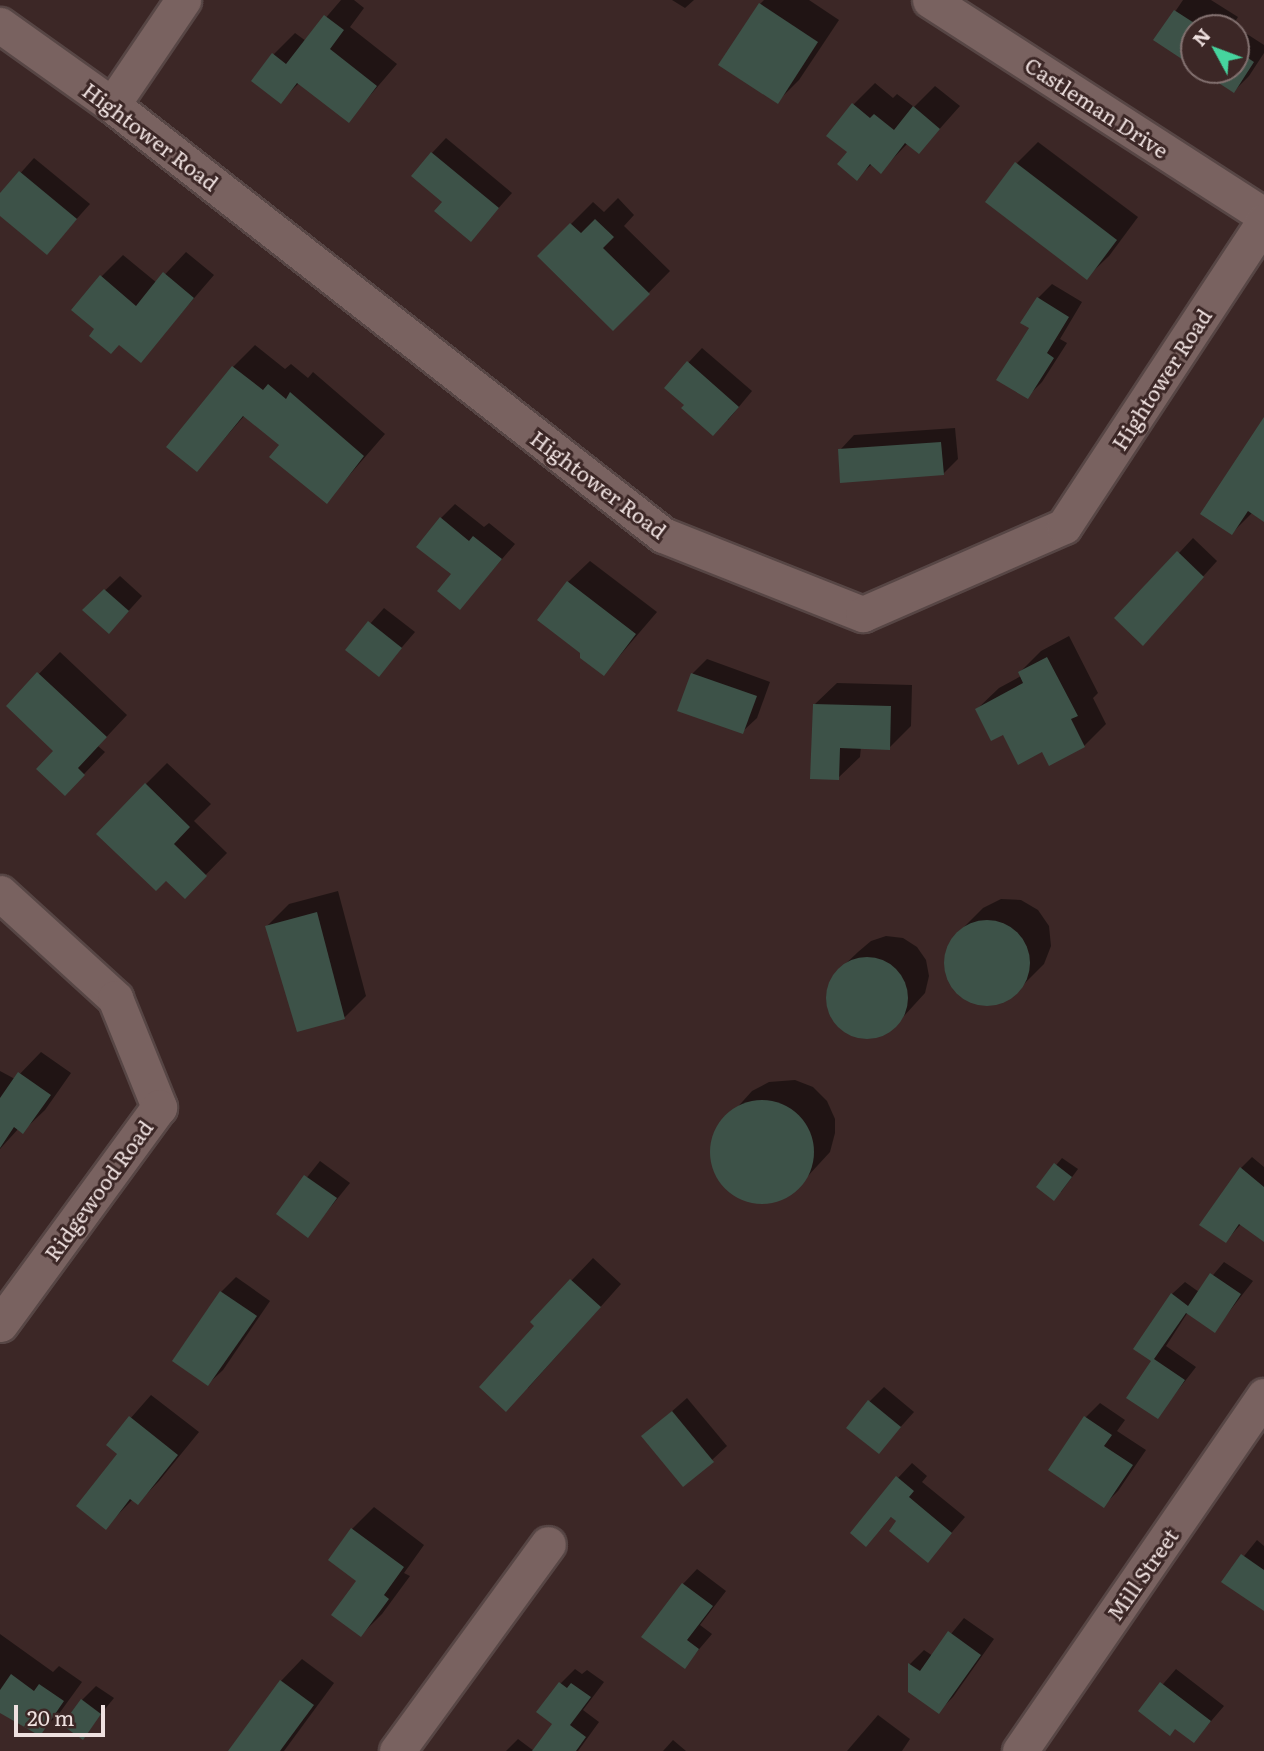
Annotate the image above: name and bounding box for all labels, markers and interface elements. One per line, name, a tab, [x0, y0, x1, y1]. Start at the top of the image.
north arrow	[1180, 14, 1250, 84]
text: N	[1185, 21, 1216, 52]
street label: Castleman Drive	[1021, 51, 1173, 163]
street label: Hightower Road	[78, 77, 224, 195]
street label: Hightower Road	[1106, 304, 1216, 454]
street label: Hightower Road	[526, 425, 672, 543]
street label: Ridgewood Road	[39, 1115, 157, 1265]
street label: Mill Street	[1101, 1523, 1183, 1625]
scale bar	[18, 1692, 108, 1736]
text: 20 m	[27, 1701, 74, 1732]

